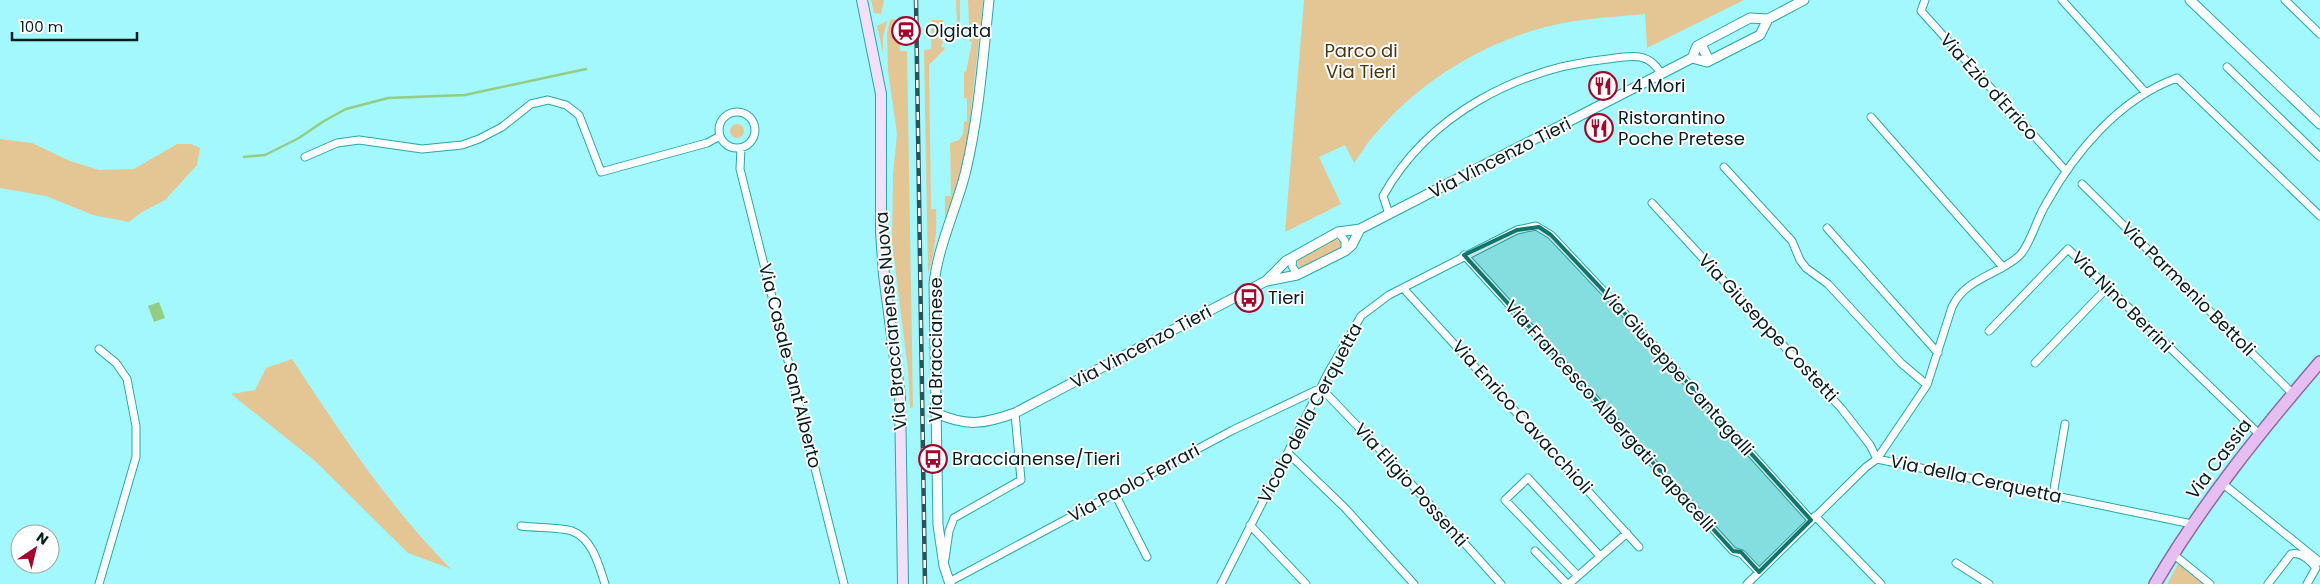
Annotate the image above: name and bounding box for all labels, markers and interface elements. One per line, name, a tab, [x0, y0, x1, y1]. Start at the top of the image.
scale bar	[12, 10, 138, 42]
text: 100 m	[20, 16, 63, 37]
station icon: Olgiata	[891, 16, 921, 46]
place label: Olgiata	[925, 18, 991, 43]
street label: Via Ezio d'Errico	[1934, 28, 2044, 146]
park label: Parco di Via Tieri	[1324, 38, 1398, 84]
restaurant icon: I 4 Mori	[1588, 71, 1618, 101]
place label: I 4 Mori	[1622, 73, 1686, 98]
place label: Ristorantino Poche Pretese	[1618, 105, 1745, 151]
street label: Via Vincenzo Tieri	[1424, 111, 1575, 204]
restaurant icon: Ristorantino Poche Pretese	[1584, 113, 1614, 143]
street label: Via Braccianense Nuova	[868, 211, 913, 431]
street label: Via Parmenio Bettoli	[2116, 216, 2261, 361]
street label: Via Nino Berrini	[2066, 245, 2179, 358]
street label: Via Giuseppe Costetti	[1693, 248, 1844, 407]
street label: Via Casale Sant'Alberto	[753, 261, 828, 471]
street label: Via Braccianese	[923, 277, 948, 423]
street label: Via Giuseppe Cantagalli	[1595, 282, 1760, 461]
bus stop icon: Tieri	[1234, 283, 1264, 313]
place label: Tieri	[1268, 285, 1304, 310]
street label: Via Francesco Albergati Capacelli	[1499, 294, 1721, 537]
street label: Via Vincenzo Tieri	[1066, 299, 1216, 394]
street label: Vicolo della Cerquetta	[1251, 318, 1368, 507]
street label: Via Enrico Cavacchioli	[1446, 334, 1598, 499]
street label: Via Cassia	[2180, 413, 2257, 504]
street label: Via Eligio Possenti	[1349, 417, 1474, 552]
street label: Via Paolo Ferrari	[1064, 437, 1204, 528]
bus stop icon: Braccianense/Tieri	[918, 444, 948, 474]
place label: Braccianense/Tieri	[952, 446, 1120, 471]
street label: Via della Cerquetta	[1888, 448, 2064, 509]
north arrow	[10, 524, 60, 574]
text: N	[32, 527, 53, 550]

